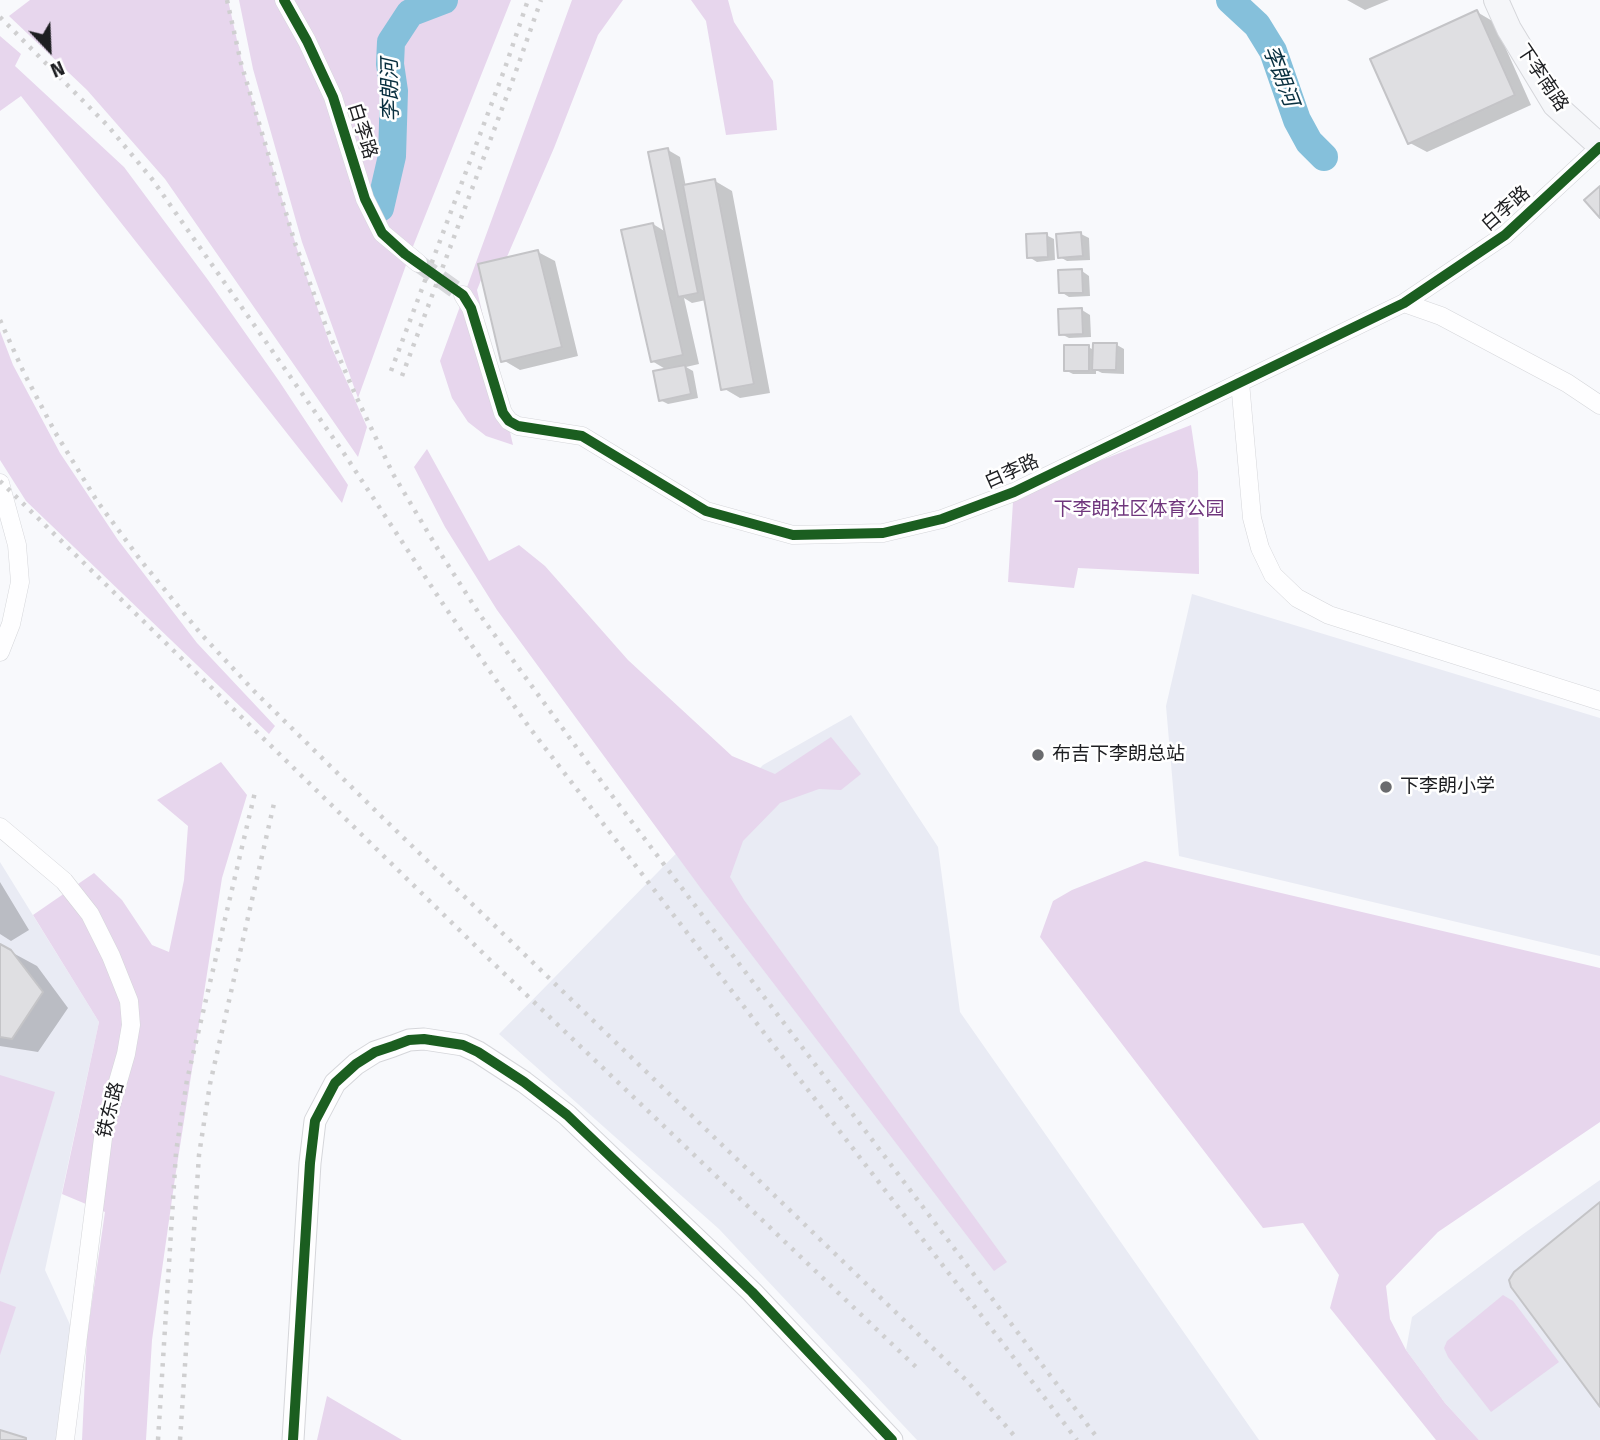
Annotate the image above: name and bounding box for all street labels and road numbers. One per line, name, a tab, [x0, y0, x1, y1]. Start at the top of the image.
street label: 下李南路	[1511, 40, 1573, 116]
street label: 白李路	[343, 100, 381, 162]
street label: 白李路	[1477, 182, 1535, 236]
street label: 白李路	[981, 450, 1043, 494]
street label: 铁东路	[93, 1080, 129, 1140]

